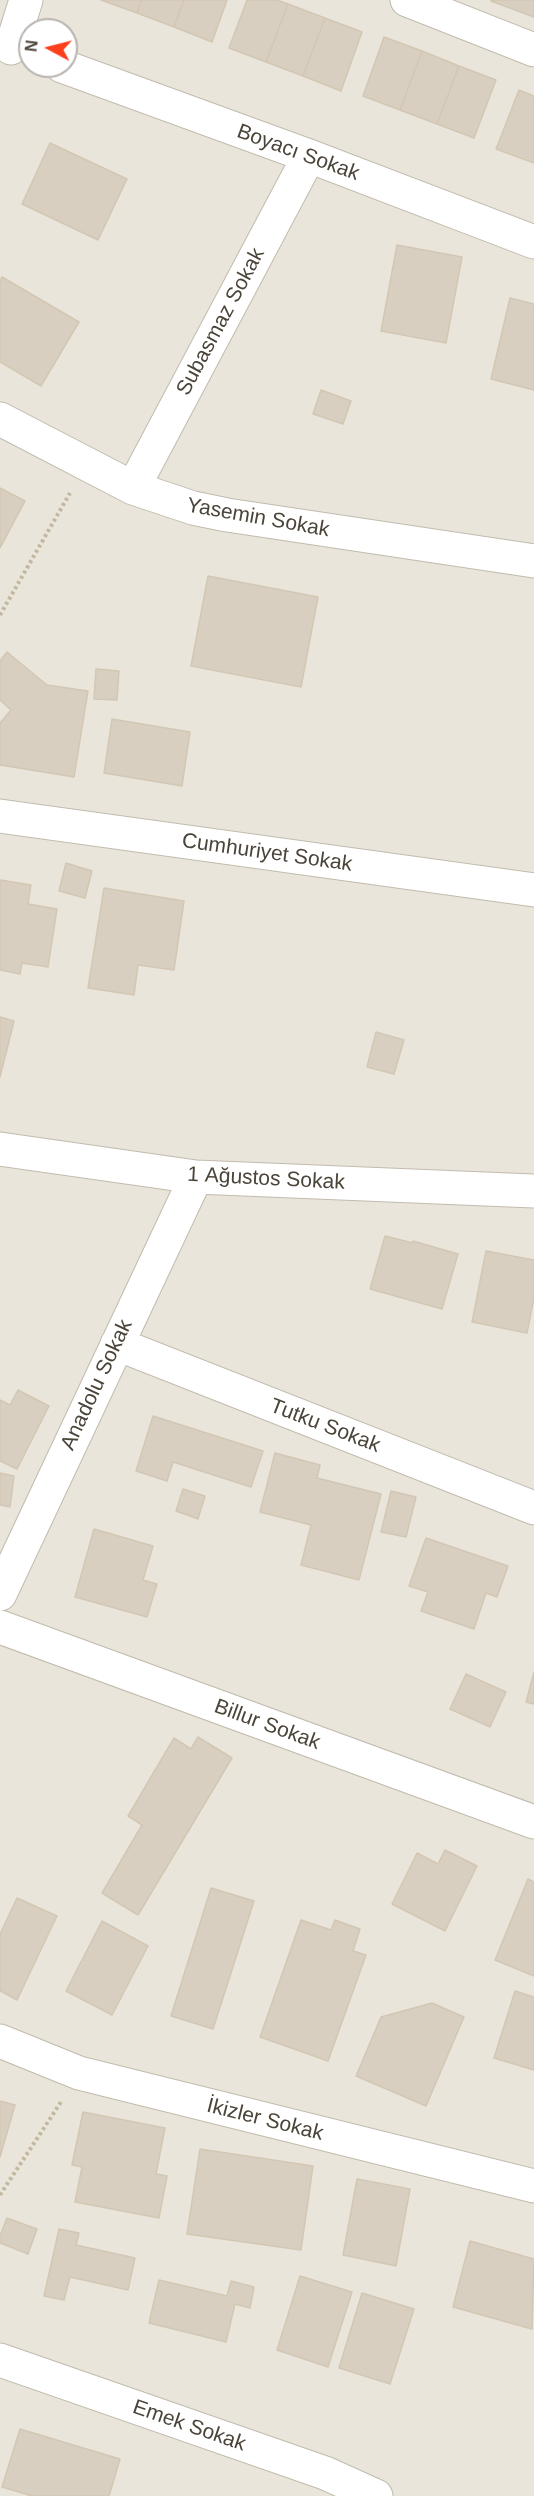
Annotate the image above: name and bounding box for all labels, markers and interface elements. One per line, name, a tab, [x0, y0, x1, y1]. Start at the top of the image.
north arrow	[18, 18, 78, 78]
text: N	[22, 39, 41, 53]
street label: Boyacı Sokak	[233, 119, 363, 187]
street label: Subasmaz Sokak	[172, 244, 270, 400]
street label: Yasemin Sokak	[185, 493, 331, 543]
street label: Cumhuriyet Sokak	[180, 829, 354, 877]
street label: 1 Ağustos Sokak	[187, 1162, 345, 1196]
street label: Anadolu Sokak	[56, 1316, 138, 1454]
street label: Tutku Sokak	[266, 1393, 384, 1459]
street label: Billur Sokak	[211, 1694, 323, 1756]
street label: İkizler Sokak	[204, 2093, 326, 2147]
street label: Emek Sokak	[129, 2395, 249, 2457]

